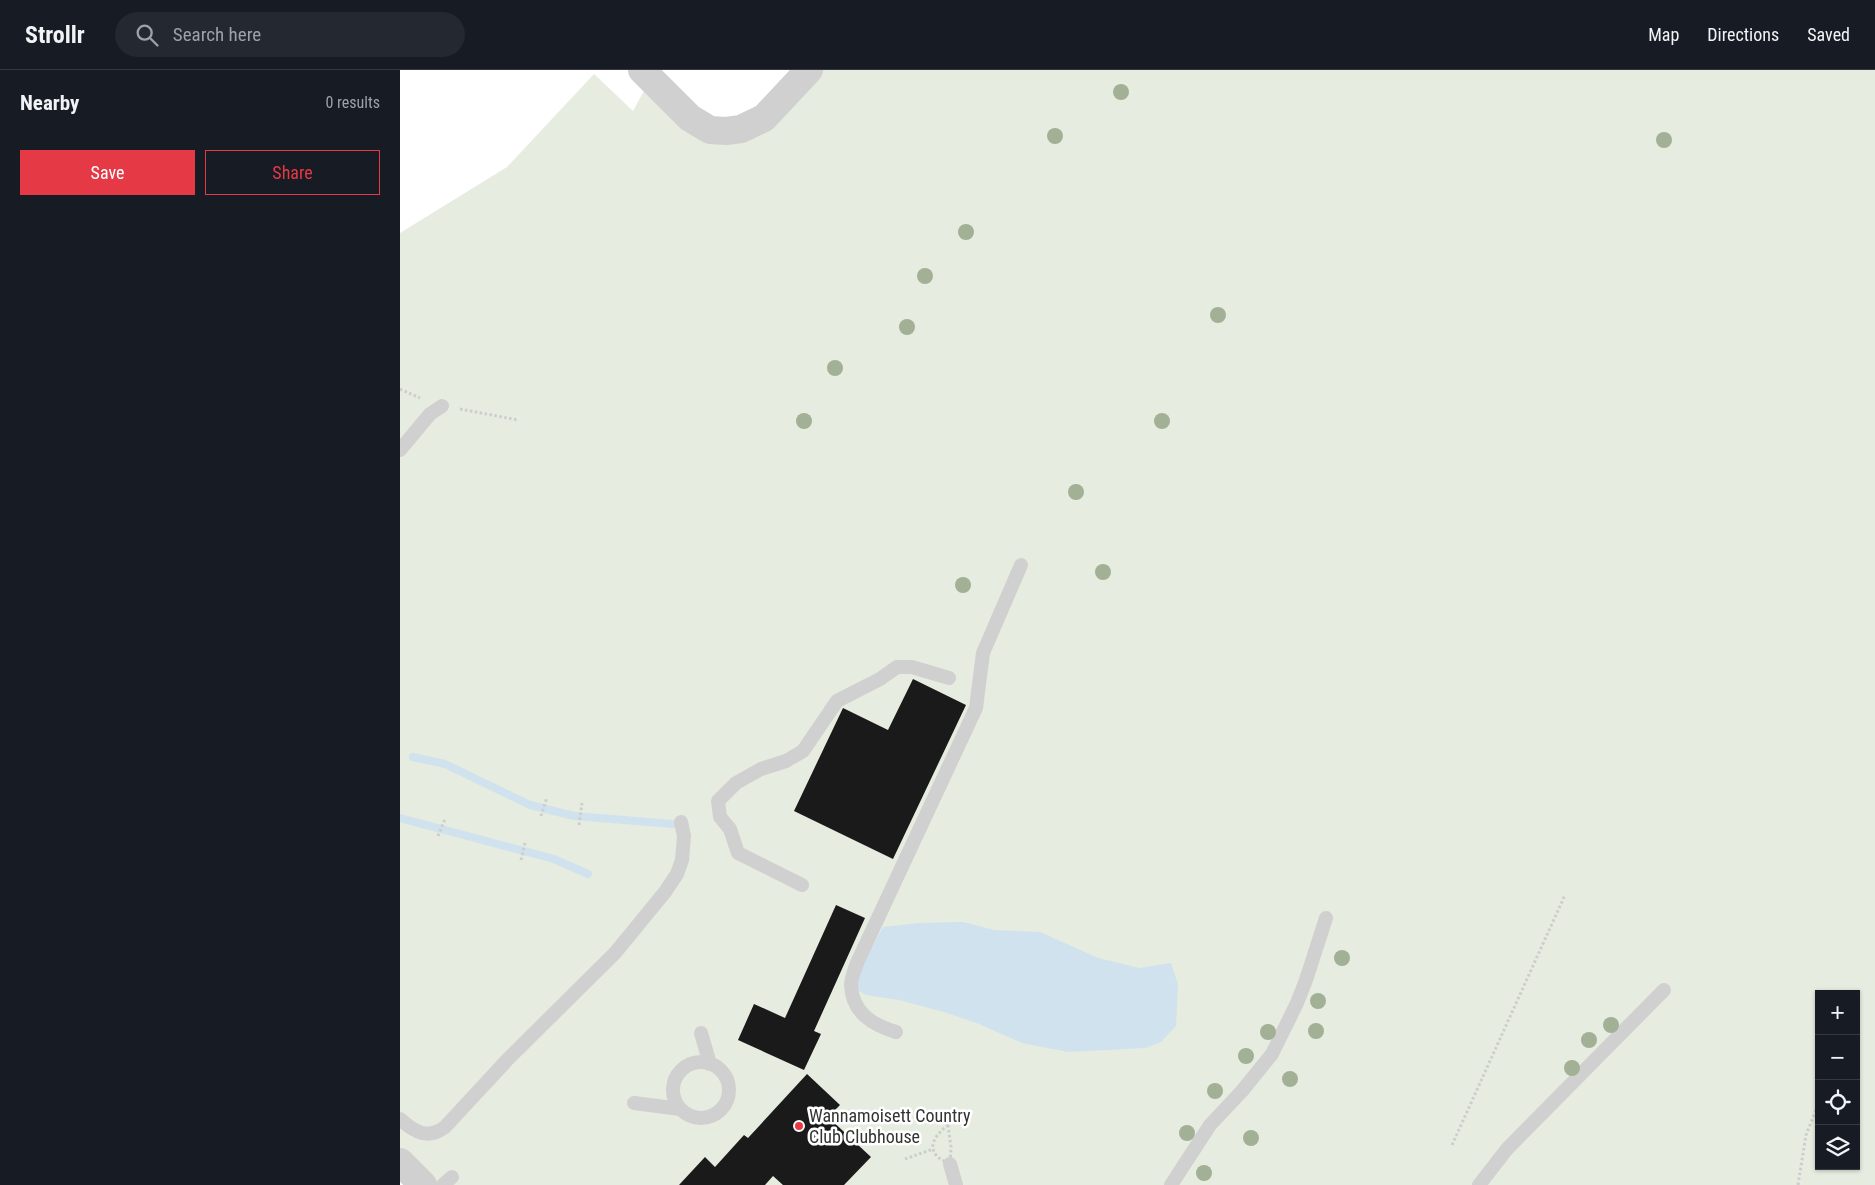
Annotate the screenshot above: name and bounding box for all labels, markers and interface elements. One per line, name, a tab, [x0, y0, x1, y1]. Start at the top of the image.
search box	[115, 12, 465, 57]
text: Strollr	[25, 21, 85, 49]
icon: search	[133, 21, 161, 49]
text: Search here	[173, 23, 261, 46]
text: Map	[1648, 24, 1679, 45]
text: Directions	[1707, 24, 1779, 45]
text: Saved	[1807, 24, 1850, 45]
text: Nearby	[20, 91, 79, 115]
text: 0 results	[325, 93, 380, 112]
button: Save	[20, 150, 195, 195]
button: Share	[205, 150, 380, 195]
map controls	[1815, 990, 1860, 1170]
button: +	[1815, 990, 1860, 1035]
button: −	[1815, 1035, 1860, 1080]
button: locate	[1815, 1080, 1860, 1125]
place label: Wannamoisett Country Club Clubhouse	[809, 1105, 971, 1147]
marker: Wannamoisett Country Club Clubhouse	[793, 1120, 805, 1132]
button: layers	[1815, 1125, 1860, 1170]

